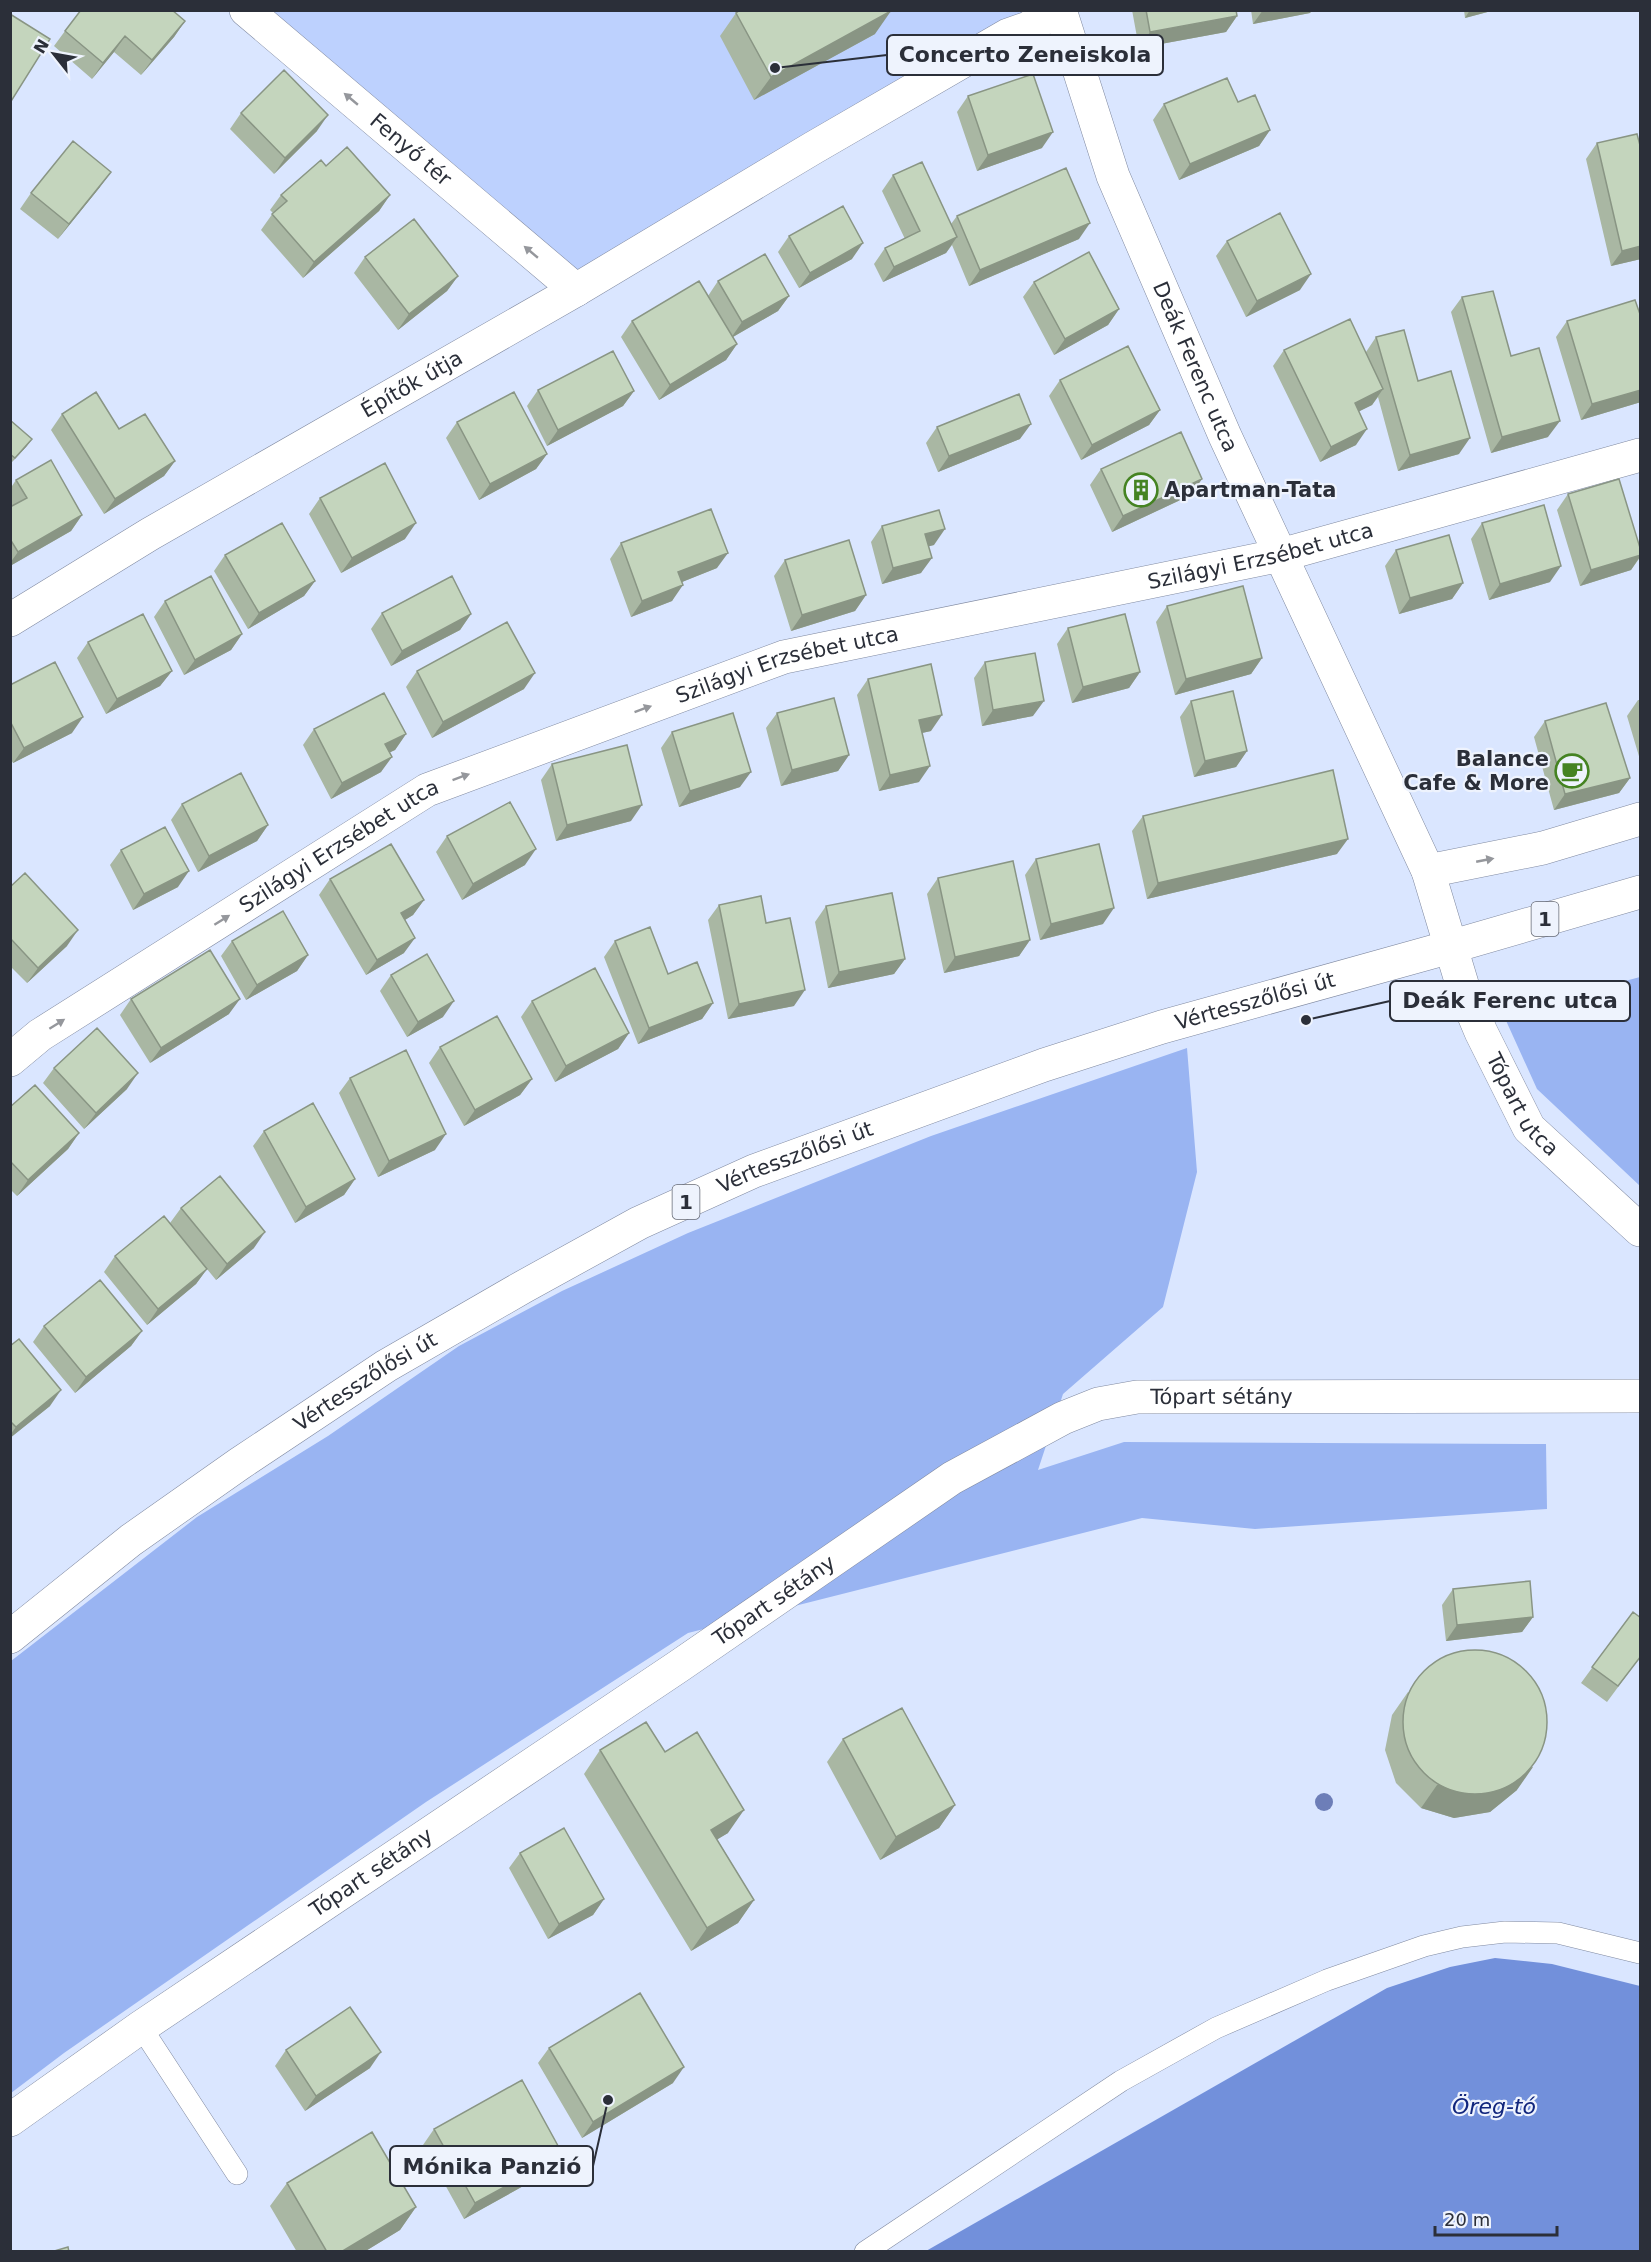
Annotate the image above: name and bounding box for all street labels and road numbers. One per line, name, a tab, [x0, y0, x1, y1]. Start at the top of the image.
street label: Fenyő tér	[365, 109, 456, 191]
street label: Deák Ferenc utca	[1148, 278, 1243, 456]
street label: Építők útja	[356, 346, 467, 422]
street label: Szilágyi Erzsébet utca	[1145, 518, 1376, 594]
street label: Szilágyi Erzsébet utca	[672, 622, 901, 708]
street label: Szilágyi Erzsébet utca	[235, 775, 442, 918]
road number: 1	[1532, 902, 1558, 936]
street label: Vértesszőlősi út	[1172, 967, 1338, 1035]
street label: Tópart utca	[1481, 1048, 1563, 1161]
street label: Vértesszőlősi út	[713, 1117, 876, 1198]
road number: 1	[672, 1185, 700, 1219]
street label: Vértesszőlősi út	[289, 1327, 441, 1436]
street label: Tópart sétány	[1149, 1385, 1293, 1409]
street label: Tópart sétány	[708, 1550, 840, 1651]
street label: Tópart sétány	[305, 1823, 437, 1923]

